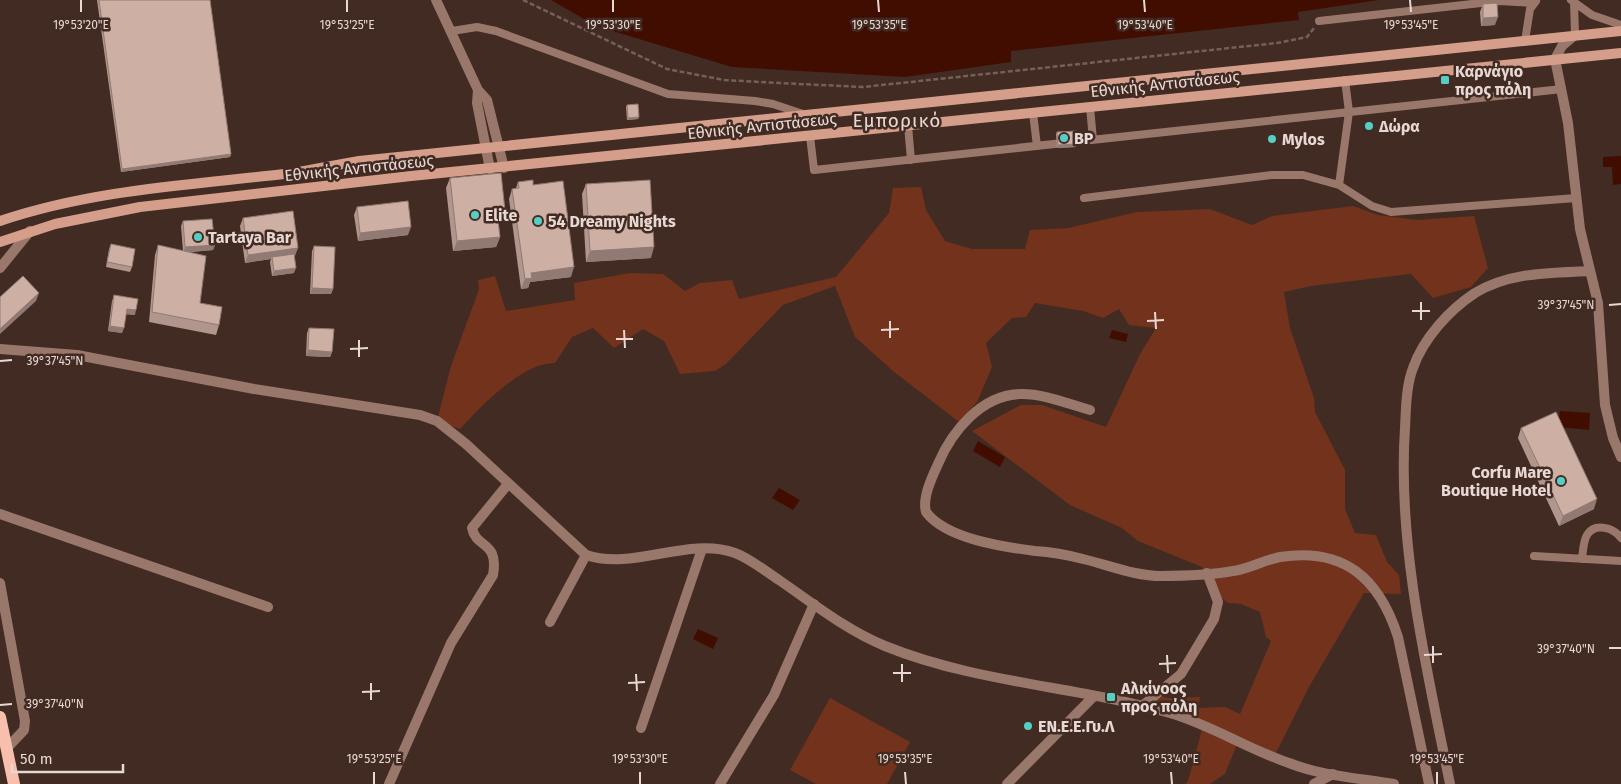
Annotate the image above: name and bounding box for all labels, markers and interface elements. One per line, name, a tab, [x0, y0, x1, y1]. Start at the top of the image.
text: 19°53'20"E	[53, 18, 109, 32]
text: 19°53'25"E	[319, 18, 375, 32]
text: 19°53'30"E	[585, 18, 641, 32]
text: 19°53'35"E	[851, 18, 907, 32]
text: 19°53'40"E	[1117, 18, 1173, 32]
text: 19°53'45"E	[1384, 18, 1438, 32]
place label: Καρνάγιο προς πόλη	[1454, 62, 1531, 99]
street label: Εθνικής Αντιστάσεως	[1089, 67, 1241, 101]
marker: Καρνάγιο προς πόλη	[1439, 74, 1451, 86]
street label: Εθνικής Αντιστάσεως	[686, 109, 838, 143]
district label: Εμπορικό	[853, 109, 941, 132]
place label: Δώρα	[1378, 117, 1420, 136]
marker: Δώρα	[1363, 120, 1375, 132]
place label: BP	[1074, 129, 1094, 148]
place label: Mylos	[1282, 130, 1325, 149]
marker: BP	[1058, 132, 1070, 144]
marker: Mylos	[1266, 133, 1278, 145]
street label: Εθνικής Αντιστάσεως	[283, 151, 435, 185]
place label: Elite	[485, 206, 517, 225]
marker: Elite	[469, 209, 481, 221]
place label: 54 Dreamy Nights	[548, 212, 676, 231]
marker: 54 Dreamy Nights	[532, 215, 544, 227]
place label: Tartaya Bar	[208, 228, 292, 247]
marker: Tartaya Bar	[192, 231, 204, 243]
text: 39°37'45"N	[1538, 298, 1594, 312]
text: 39°37'45"N	[27, 354, 83, 368]
place label: Corfu Mare Boutique Hotel	[1441, 463, 1551, 500]
marker: Corfu Mare Boutique Hotel	[1555, 475, 1567, 487]
text: 39°37'40"N	[1537, 642, 1595, 656]
place label: Αλκίνοος προς πόλη	[1120, 679, 1197, 716]
marker: Αλκίνοος προς πόλη	[1105, 691, 1117, 703]
text: 39°37'40"N	[26, 697, 84, 711]
place label: ΕΝ.Ε.Ε.Γυ.Λ	[1038, 717, 1115, 736]
marker: ΕΝ.Ε.Ε.Γυ.Λ	[1022, 720, 1034, 732]
scale bar	[12, 742, 124, 774]
text: 50 m	[20, 750, 53, 768]
text: 19°53'25"E	[346, 752, 402, 766]
text: 19°53'30"E	[612, 752, 668, 766]
text: 19°53'35"E	[877, 752, 933, 766]
text: 19°53'40"E	[1143, 752, 1199, 766]
text: 19°53'45"E	[1410, 752, 1464, 766]

